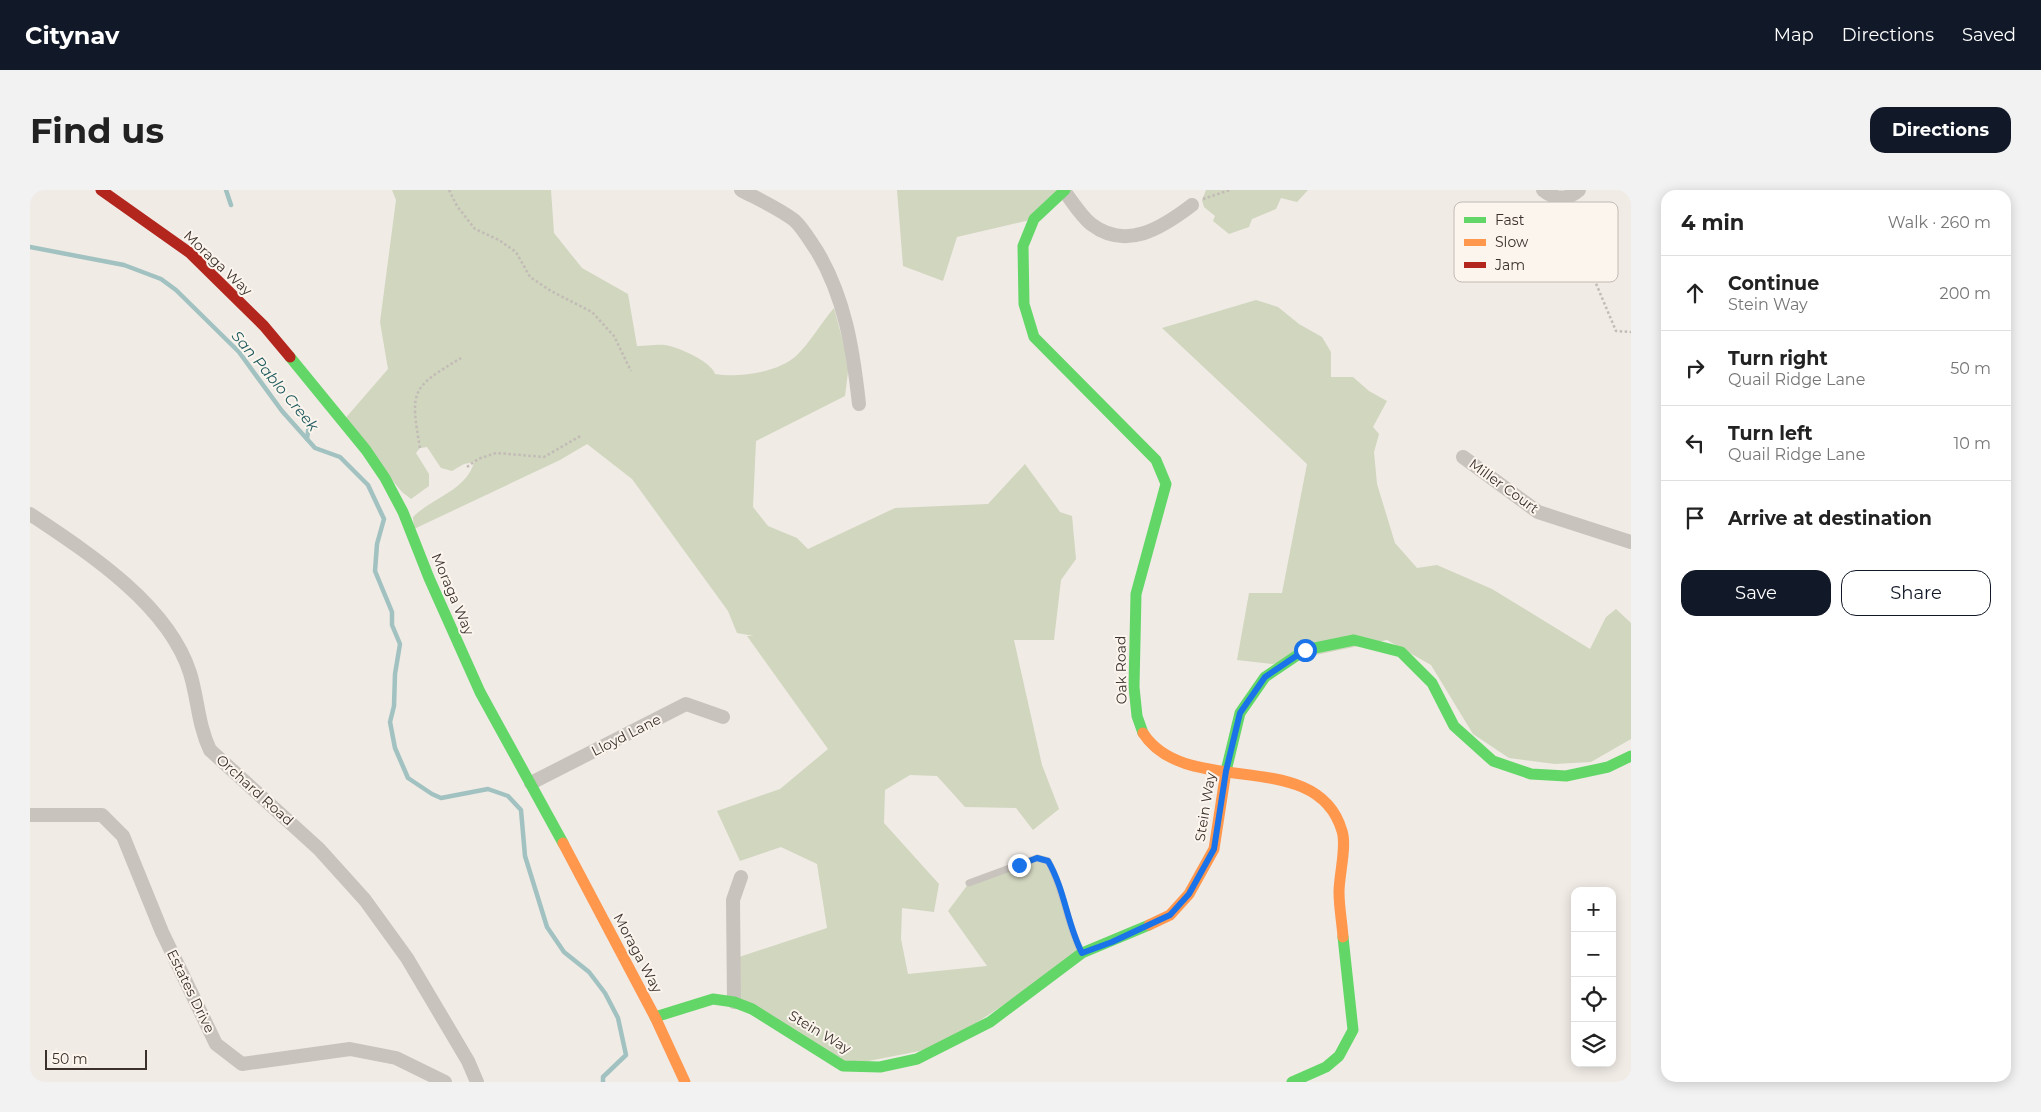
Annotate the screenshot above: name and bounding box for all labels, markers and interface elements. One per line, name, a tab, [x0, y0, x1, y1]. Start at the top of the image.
text: Citynav	[25, 21, 119, 50]
text: Map	[1774, 24, 1814, 46]
text: Directions	[1842, 24, 1934, 46]
text: Saved	[1962, 24, 2016, 46]
button: Directions	[1870, 107, 2011, 153]
text: Find us	[30, 109, 164, 152]
legend	[1454, 202, 1618, 282]
text: 4 min	[1681, 210, 1744, 235]
text: Fast	[1495, 211, 1525, 229]
text: Walk · 260 m	[1888, 213, 1991, 232]
street label: Moraga Way	[180, 227, 256, 300]
text: Slow	[1495, 233, 1529, 251]
text: Jam	[1494, 256, 1525, 274]
text: Continue	[1728, 272, 1819, 295]
icon: ahead	[1681, 279, 1709, 307]
text: 200 m	[1940, 284, 1991, 303]
text: Stein Way	[1728, 295, 1808, 314]
water label: San Pablo Creek	[228, 327, 324, 436]
text: Turn right	[1728, 347, 1828, 370]
icon: right	[1681, 354, 1709, 382]
text: 50 m	[1950, 359, 1991, 378]
text: Quail Ridge Lane	[1728, 370, 1865, 389]
text: Turn left	[1728, 422, 1813, 445]
icon: left	[1681, 429, 1709, 457]
text: 10 m	[1953, 434, 1991, 453]
text: Quail Ridge Lane	[1728, 445, 1865, 464]
street label: Miller Court	[1466, 455, 1543, 517]
icon: arrive	[1681, 504, 1709, 532]
text: Arrive at destination	[1728, 507, 1932, 530]
street label: Moraga Way	[428, 550, 479, 638]
button: Save	[1681, 570, 1831, 616]
button: Share	[1841, 570, 1991, 616]
street label: Oak Road	[1111, 636, 1131, 704]
route start	[1294, 639, 1317, 662]
street label: Lloyd Lane	[588, 710, 664, 760]
street label: Orchard Road	[213, 751, 297, 829]
street label: Stein Way	[1191, 771, 1219, 843]
route end	[1008, 854, 1031, 877]
map controls	[1571, 887, 1616, 1067]
button: +	[1571, 887, 1616, 932]
street label: Moraga Way	[610, 910, 667, 996]
button: −	[1571, 932, 1616, 977]
street label: Estates Drive	[163, 946, 219, 1036]
button: locate	[1571, 977, 1616, 1022]
street label: Stein Way	[785, 1006, 855, 1058]
button: layers	[1571, 1022, 1616, 1067]
scale bar	[45, 1047, 148, 1070]
text: 50 m	[52, 1050, 88, 1068]

